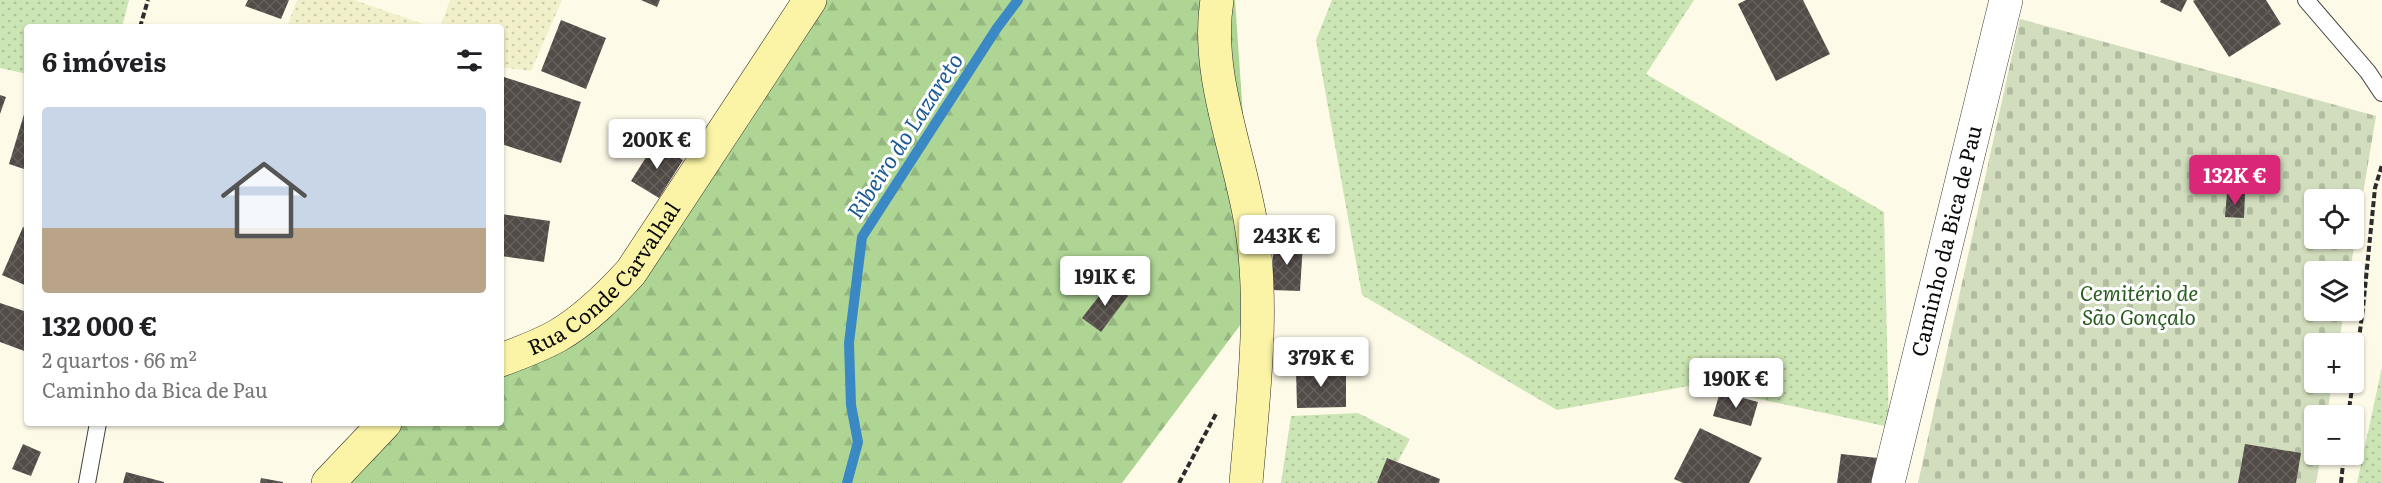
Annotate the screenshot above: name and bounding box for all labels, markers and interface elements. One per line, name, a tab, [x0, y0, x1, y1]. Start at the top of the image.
text: 6 imóveis	[42, 41, 166, 80]
icon: filters	[453, 44, 486, 77]
water label: Ribeiro do Lazareto	[838, 46, 970, 225]
pin: 200K €	[608, 119, 706, 170]
street label: Caminho da Bica de Pau	[1901, 122, 1988, 359]
text: 200K €	[623, 123, 691, 153]
icon: home	[210, 146, 318, 254]
pin: 132K €	[2186, 155, 2284, 206]
text: 132K €	[2203, 159, 2267, 189]
map controls	[2304, 189, 2364, 465]
button: locate	[2304, 189, 2364, 249]
street label: Rua Conde Carvalhal	[522, 195, 686, 361]
pin: 243K €	[1238, 215, 1336, 266]
text: 243K €	[1253, 219, 1321, 249]
pin: 191K €	[1056, 256, 1154, 307]
text: 191K €	[1074, 260, 1136, 290]
button: layers	[2304, 261, 2364, 321]
park label: Cemitério de São Gonçalo	[2080, 276, 2198, 331]
text: 132 000 €	[42, 305, 157, 344]
button: +	[2304, 333, 2364, 393]
pin: 379K €	[1272, 337, 1370, 388]
text: 379K €	[1288, 341, 1354, 371]
text: 2 quartos · 66 m²	[42, 344, 197, 374]
pin: 190K €	[1687, 358, 1785, 409]
text: 190K €	[1703, 362, 1769, 392]
text: Caminho da Bica de Pau	[42, 374, 268, 404]
button: −	[2304, 405, 2364, 465]

